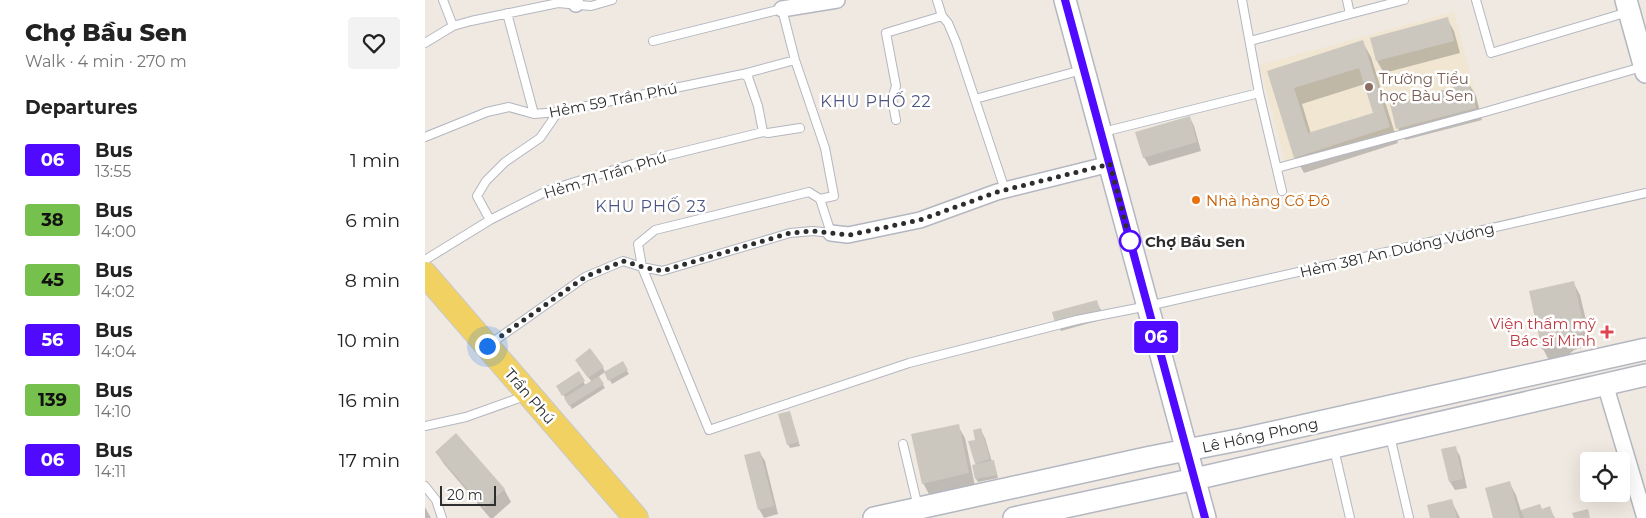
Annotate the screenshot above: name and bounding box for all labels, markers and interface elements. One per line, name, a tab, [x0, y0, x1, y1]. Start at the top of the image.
button: heart	[348, 17, 400, 69]
text: Chợ Bầu Sen	[25, 18, 187, 47]
text: Walk · 4 min · 270 m	[25, 52, 187, 71]
place label: Trường Tiểu học Bàu Sen	[1379, 69, 1474, 105]
street label: Hẻm 59 Trần Phú	[547, 78, 679, 122]
marker: Trường Tiểu học Bàu Sen	[1363, 81, 1375, 93]
district label: KHU PHỐ 22	[820, 91, 932, 111]
text: Departures	[25, 96, 137, 119]
text: Bus	[95, 139, 133, 162]
street label: Hẻm 71 Trần Phú	[541, 147, 669, 203]
text: 06	[41, 149, 64, 171]
text: 1 min	[350, 149, 400, 172]
text: 13:55	[95, 162, 131, 181]
place label: Nhà hàng Cố Đô	[1206, 191, 1330, 210]
marker: Nhà hàng Cố Đô	[1190, 194, 1202, 206]
district label: KHU PHỐ 23	[595, 196, 707, 216]
text: Bus	[95, 199, 133, 222]
text: 38	[41, 209, 64, 231]
text: 6 min	[345, 209, 400, 232]
street label: Hẻm 381 An Dương Vương	[1298, 218, 1496, 282]
text: 14:00	[95, 222, 136, 241]
marker: Chợ Bầu Sen	[1119, 230, 1141, 252]
place label: Chợ Bầu Sen	[1145, 232, 1245, 251]
text: Bus	[95, 259, 133, 282]
text: 45	[41, 269, 64, 291]
text: 8 min	[345, 269, 400, 292]
text: 14:02	[95, 282, 135, 301]
place label: Viện thấm mỹ Bác sĩ Minh	[1490, 314, 1597, 350]
text: Bus	[95, 319, 133, 342]
line badge: 06	[1133, 321, 1179, 353]
marker: Viện thấm mỹ Bác sĩ Minh	[1600, 325, 1614, 339]
text: 06	[1144, 326, 1168, 348]
text: 56	[41, 329, 64, 351]
text: 10 min	[337, 329, 400, 352]
your location	[475, 334, 500, 359]
text: 14:04	[95, 342, 136, 361]
street label: Trần Phú	[501, 364, 559, 428]
text: Bus	[95, 379, 133, 402]
text: 139	[38, 389, 67, 411]
text: 16 min	[338, 389, 400, 412]
text: 14:10	[95, 402, 131, 421]
street label: Lê Hồng Phong	[1200, 413, 1320, 457]
text: Bus	[95, 439, 133, 462]
text: 06	[41, 449, 64, 471]
text: 17 min	[339, 449, 400, 472]
map controls	[1580, 452, 1630, 502]
button: locate	[1580, 452, 1630, 502]
text: 14:11	[95, 462, 126, 481]
scale bar	[440, 483, 496, 506]
text: 20 m	[447, 486, 483, 504]

